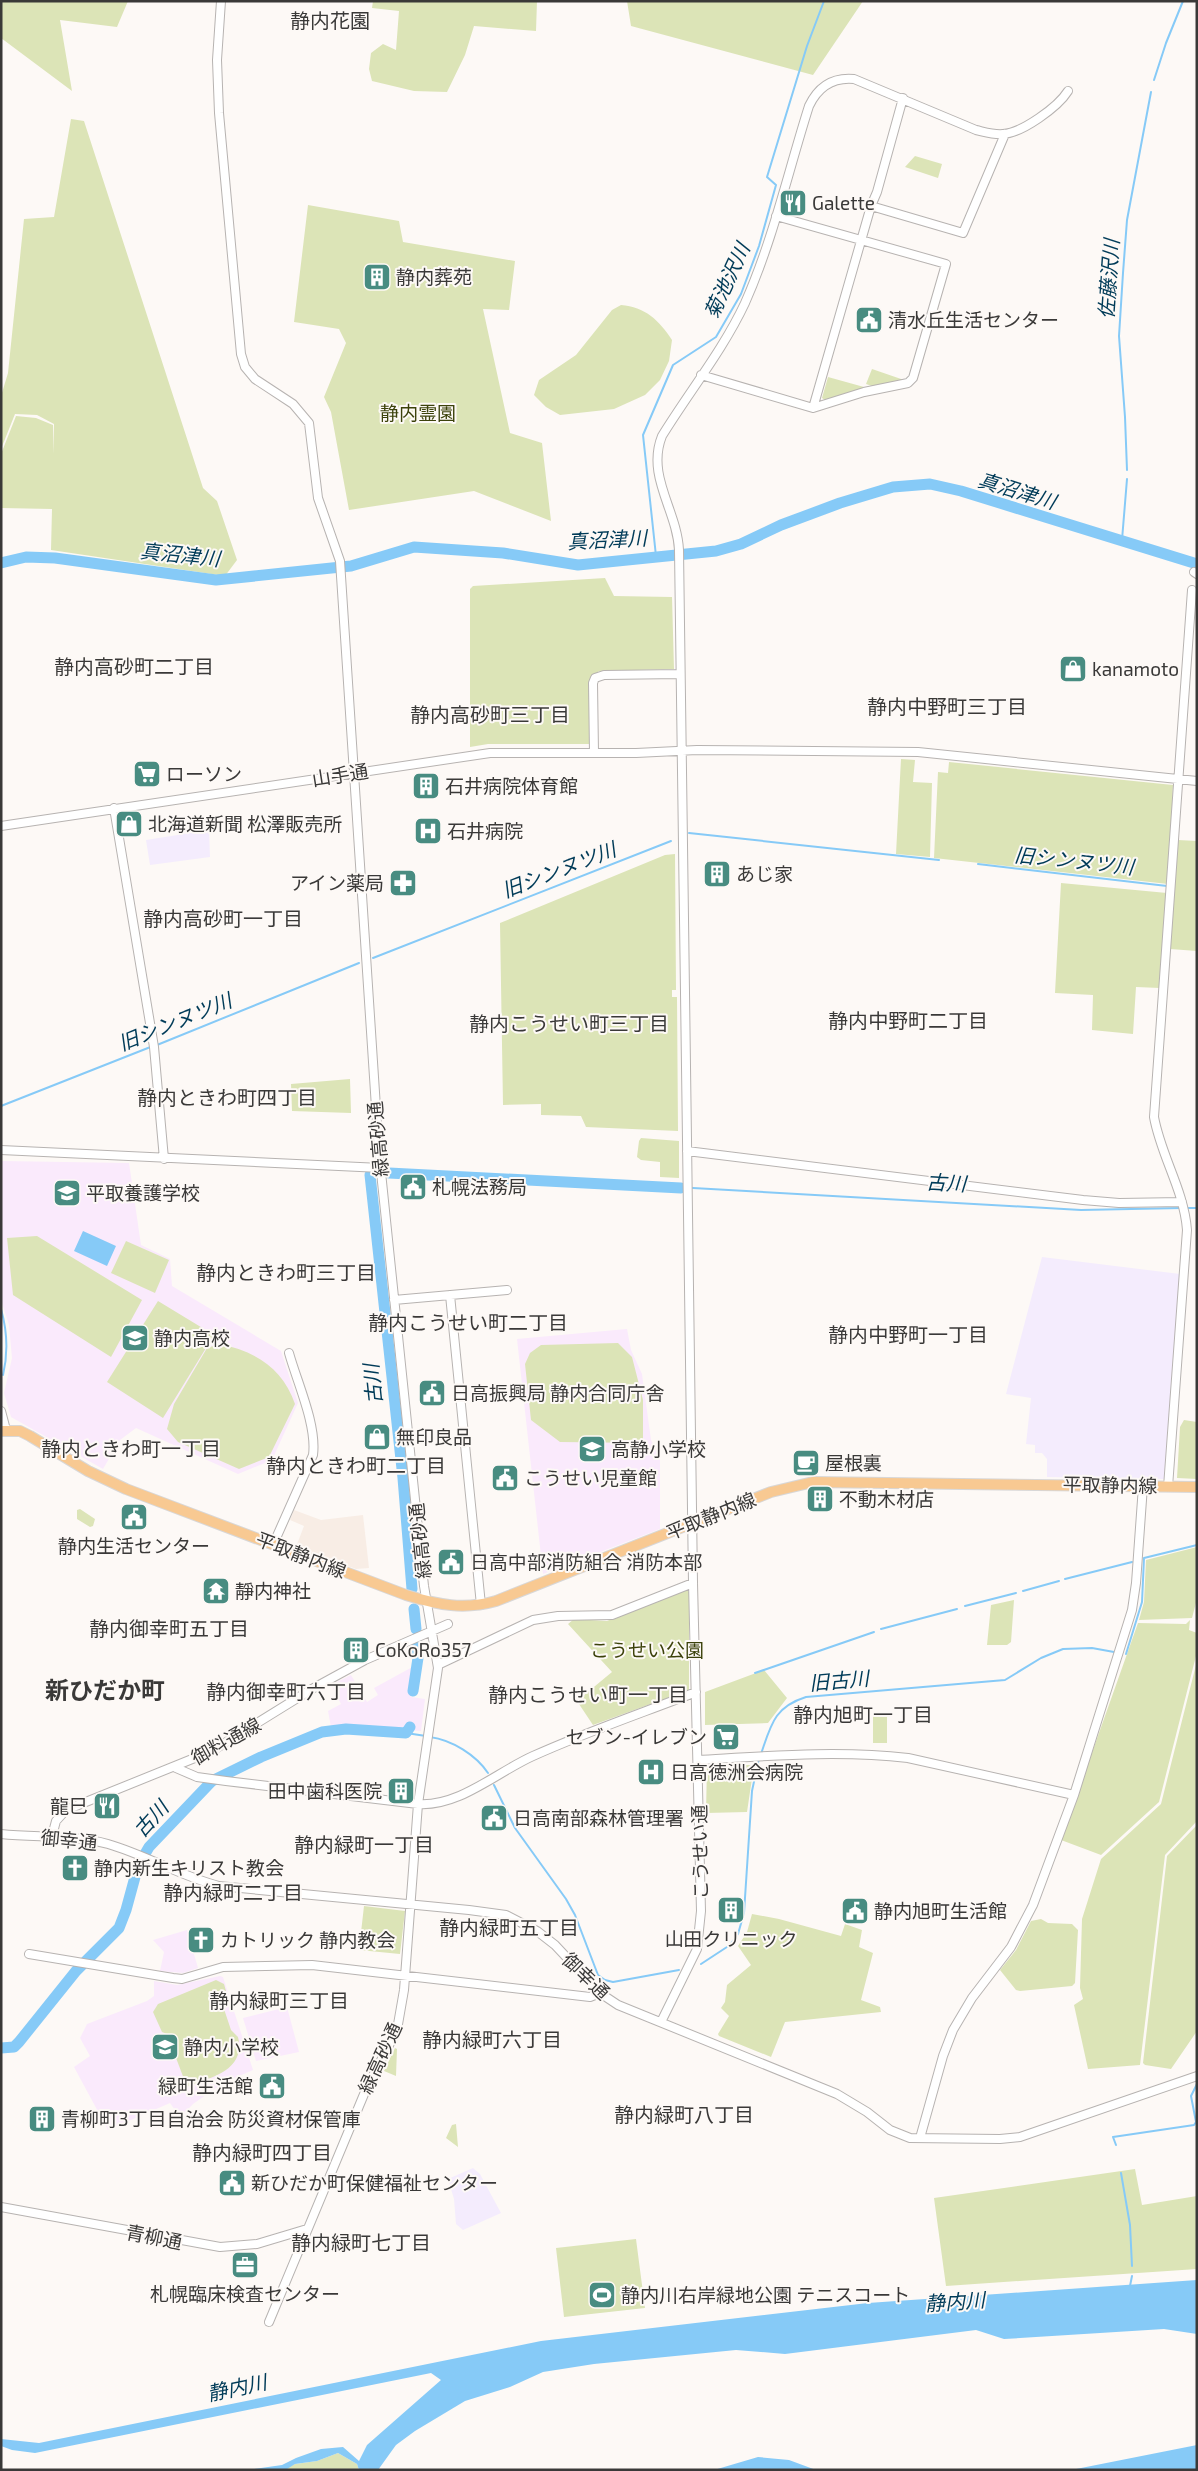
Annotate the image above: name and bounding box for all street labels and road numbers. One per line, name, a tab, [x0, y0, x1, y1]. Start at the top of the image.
street label: 山手通	[310, 759, 370, 790]
street label: 緑高砂通	[363, 1100, 392, 1178]
street label: 平取静内線	[1062, 1472, 1158, 1497]
street label: 平取静内線	[662, 1487, 759, 1544]
street label: 緑高砂通	[404, 1502, 435, 1580]
street label: 平取静内線	[253, 1527, 350, 1582]
street label: 御料通線	[187, 1712, 265, 1769]
street label: こうせい通	[687, 1804, 712, 1900]
street label: 御幸通	[39, 1825, 99, 1854]
street label: 御幸通	[558, 1948, 615, 2004]
street label: 緑高砂通	[353, 2018, 406, 2097]
street label: 青柳通	[124, 2220, 184, 2253]

